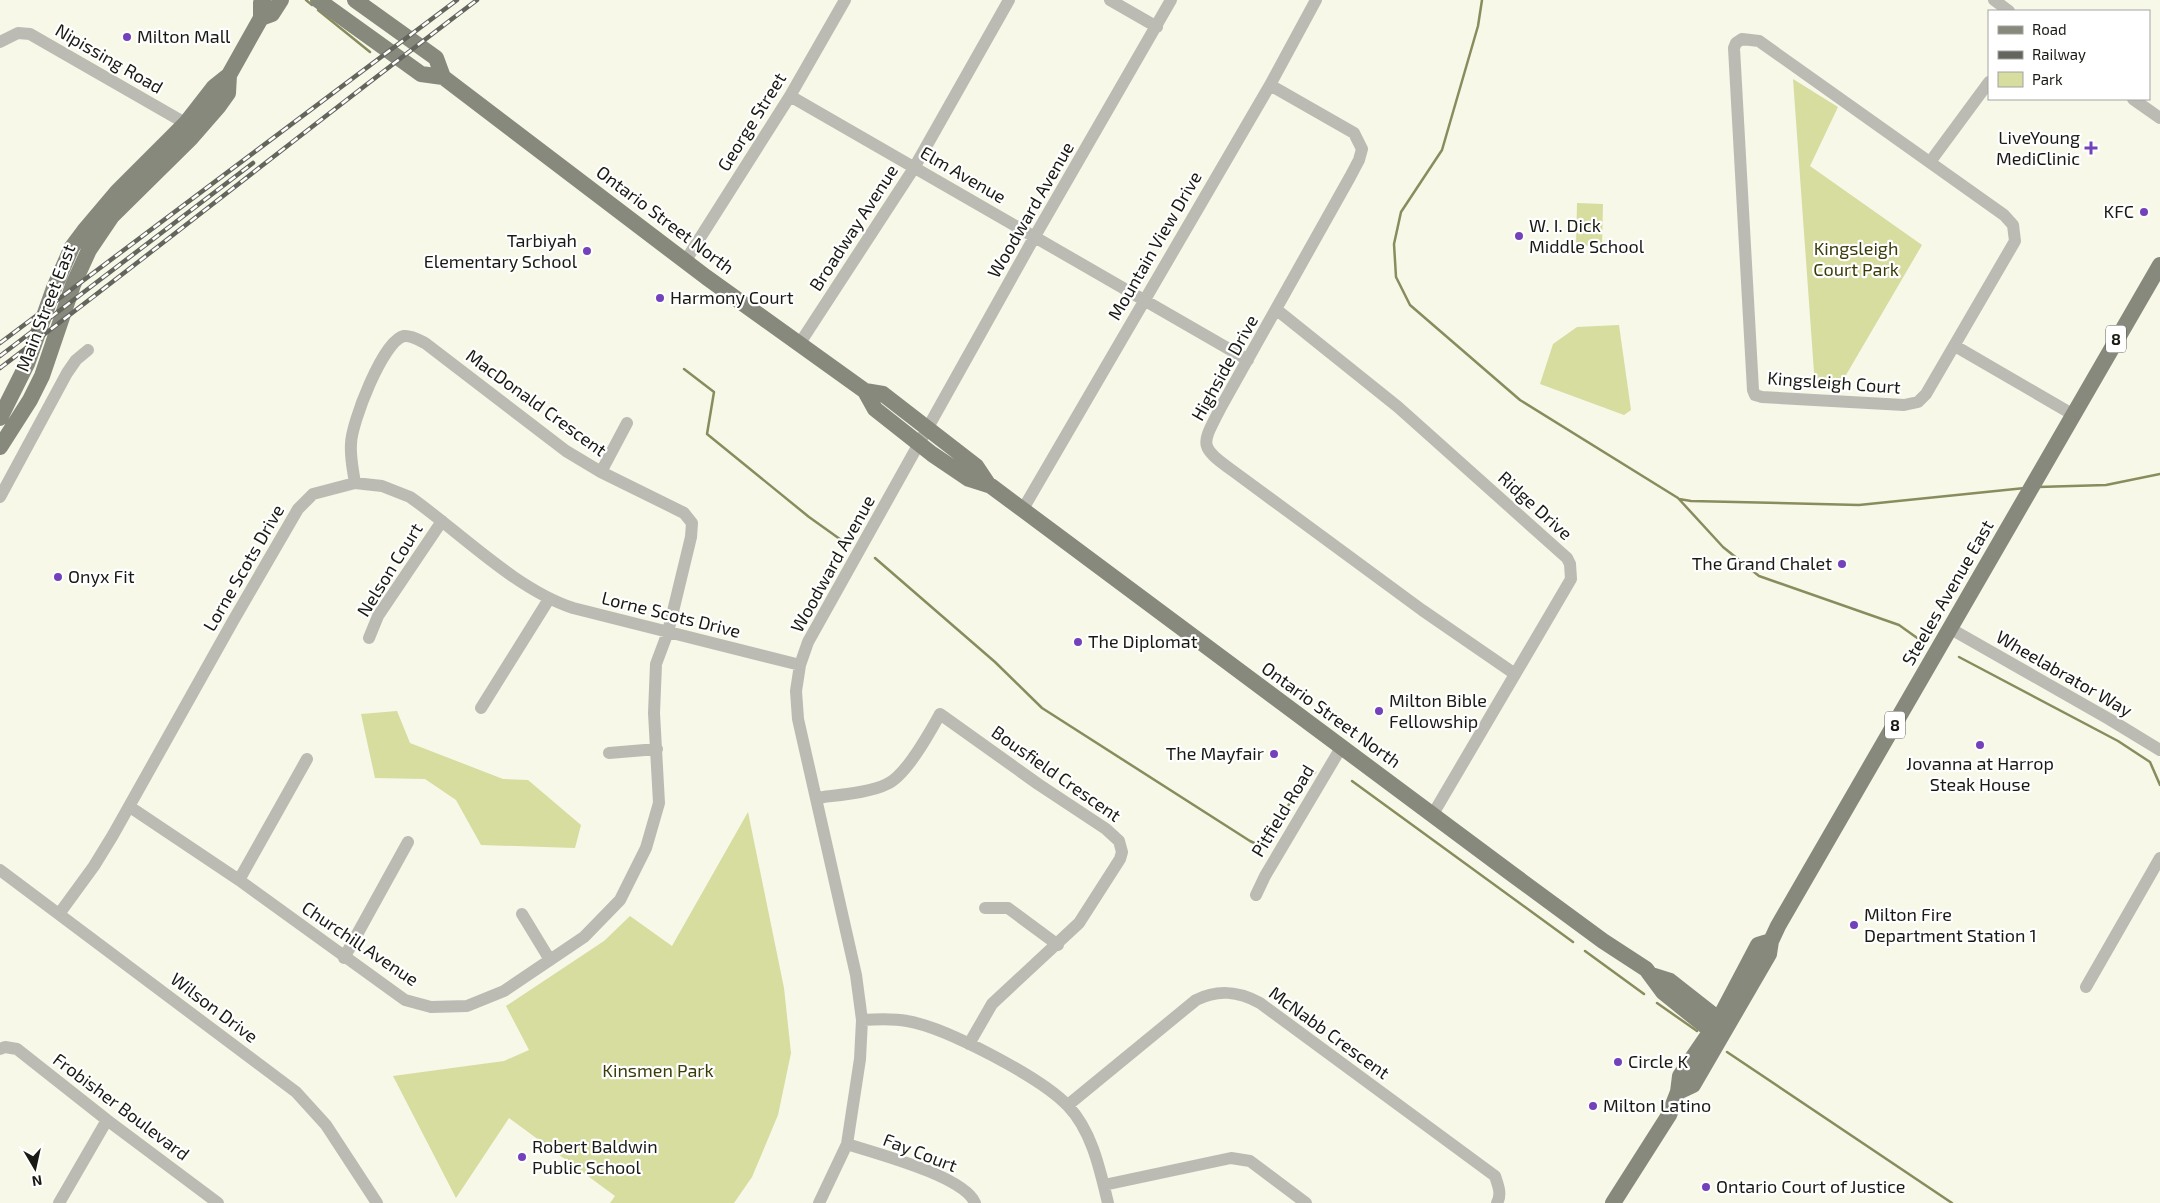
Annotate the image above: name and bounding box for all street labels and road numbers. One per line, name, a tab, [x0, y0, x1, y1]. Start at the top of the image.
street label: Nipissing Road	[52, 18, 167, 98]
street label: George Street	[712, 68, 790, 175]
street label: Woodward Avenue	[982, 138, 1078, 281]
street label: Elm Avenue	[917, 141, 1010, 207]
street label: Ontario Street North	[592, 160, 739, 278]
street label: Broadway Avenue	[804, 160, 902, 295]
street label: Mountain View Drive	[1103, 167, 1206, 324]
street label: Main Street East	[11, 241, 80, 374]
street label: Highside Drive	[1186, 311, 1262, 424]
road number: 8	[2106, 326, 2126, 352]
street label: MacDonald Crescent	[462, 344, 611, 461]
street label: Kingsleigh Court	[1767, 366, 1902, 398]
street label: Ridge Drive	[1494, 466, 1577, 544]
street label: Woodward Avenue	[785, 491, 879, 636]
street label: Lorne Scots Drive	[198, 500, 288, 635]
street label: Steeles Avenue East	[1897, 516, 1998, 669]
street label: Nelson Court	[352, 518, 427, 620]
street label: Lorne Scots Drive	[599, 586, 743, 642]
street label: Wheelabrator Way	[1993, 625, 2137, 721]
street label: Ontario Street North	[1258, 656, 1405, 772]
road number: 8	[1885, 712, 1905, 738]
street label: Bousfield Crescent	[988, 720, 1126, 826]
street label: Pitfield Road	[1246, 760, 1318, 861]
street label: Churchill Avenue	[298, 896, 423, 990]
street label: Wilson Drive	[167, 967, 263, 1047]
street label: McNabb Crescent	[1265, 981, 1394, 1083]
street label: Frobisher Boulevard	[49, 1048, 194, 1165]
street label: Fay Court	[880, 1128, 960, 1176]

